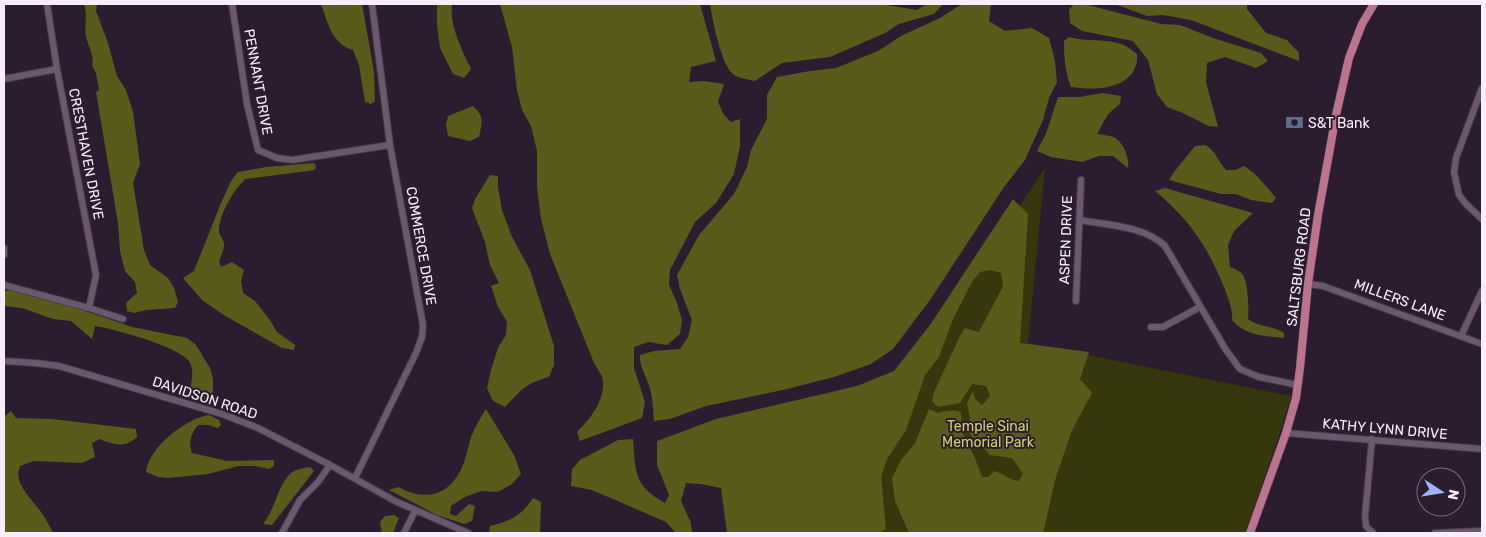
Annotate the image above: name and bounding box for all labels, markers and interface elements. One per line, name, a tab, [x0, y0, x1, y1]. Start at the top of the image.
street label: PENNANT DRIVE	[240, 28, 276, 136]
street label: CRESTHAVEN DRIVE	[65, 87, 107, 221]
bank icon: S&T Bank	[1284, 113, 1304, 133]
place label: S&T Bank	[1308, 115, 1371, 132]
street label: COMMERCE DRIVE	[402, 185, 440, 307]
street label: ASPEN DRIVE	[1056, 195, 1076, 285]
street label: SALTSBURG ROAD	[1283, 207, 1315, 327]
street label: MILLERS LANE	[1352, 276, 1448, 324]
street label: DAVIDSON ROAD	[150, 373, 260, 423]
street label: KATHY LYNN DRIVE	[1322, 415, 1448, 443]
park label: Temple Sinai Memorial Park	[942, 418, 1035, 451]
north arrow	[1416, 467, 1466, 517]
text: N	[1444, 488, 1463, 501]

